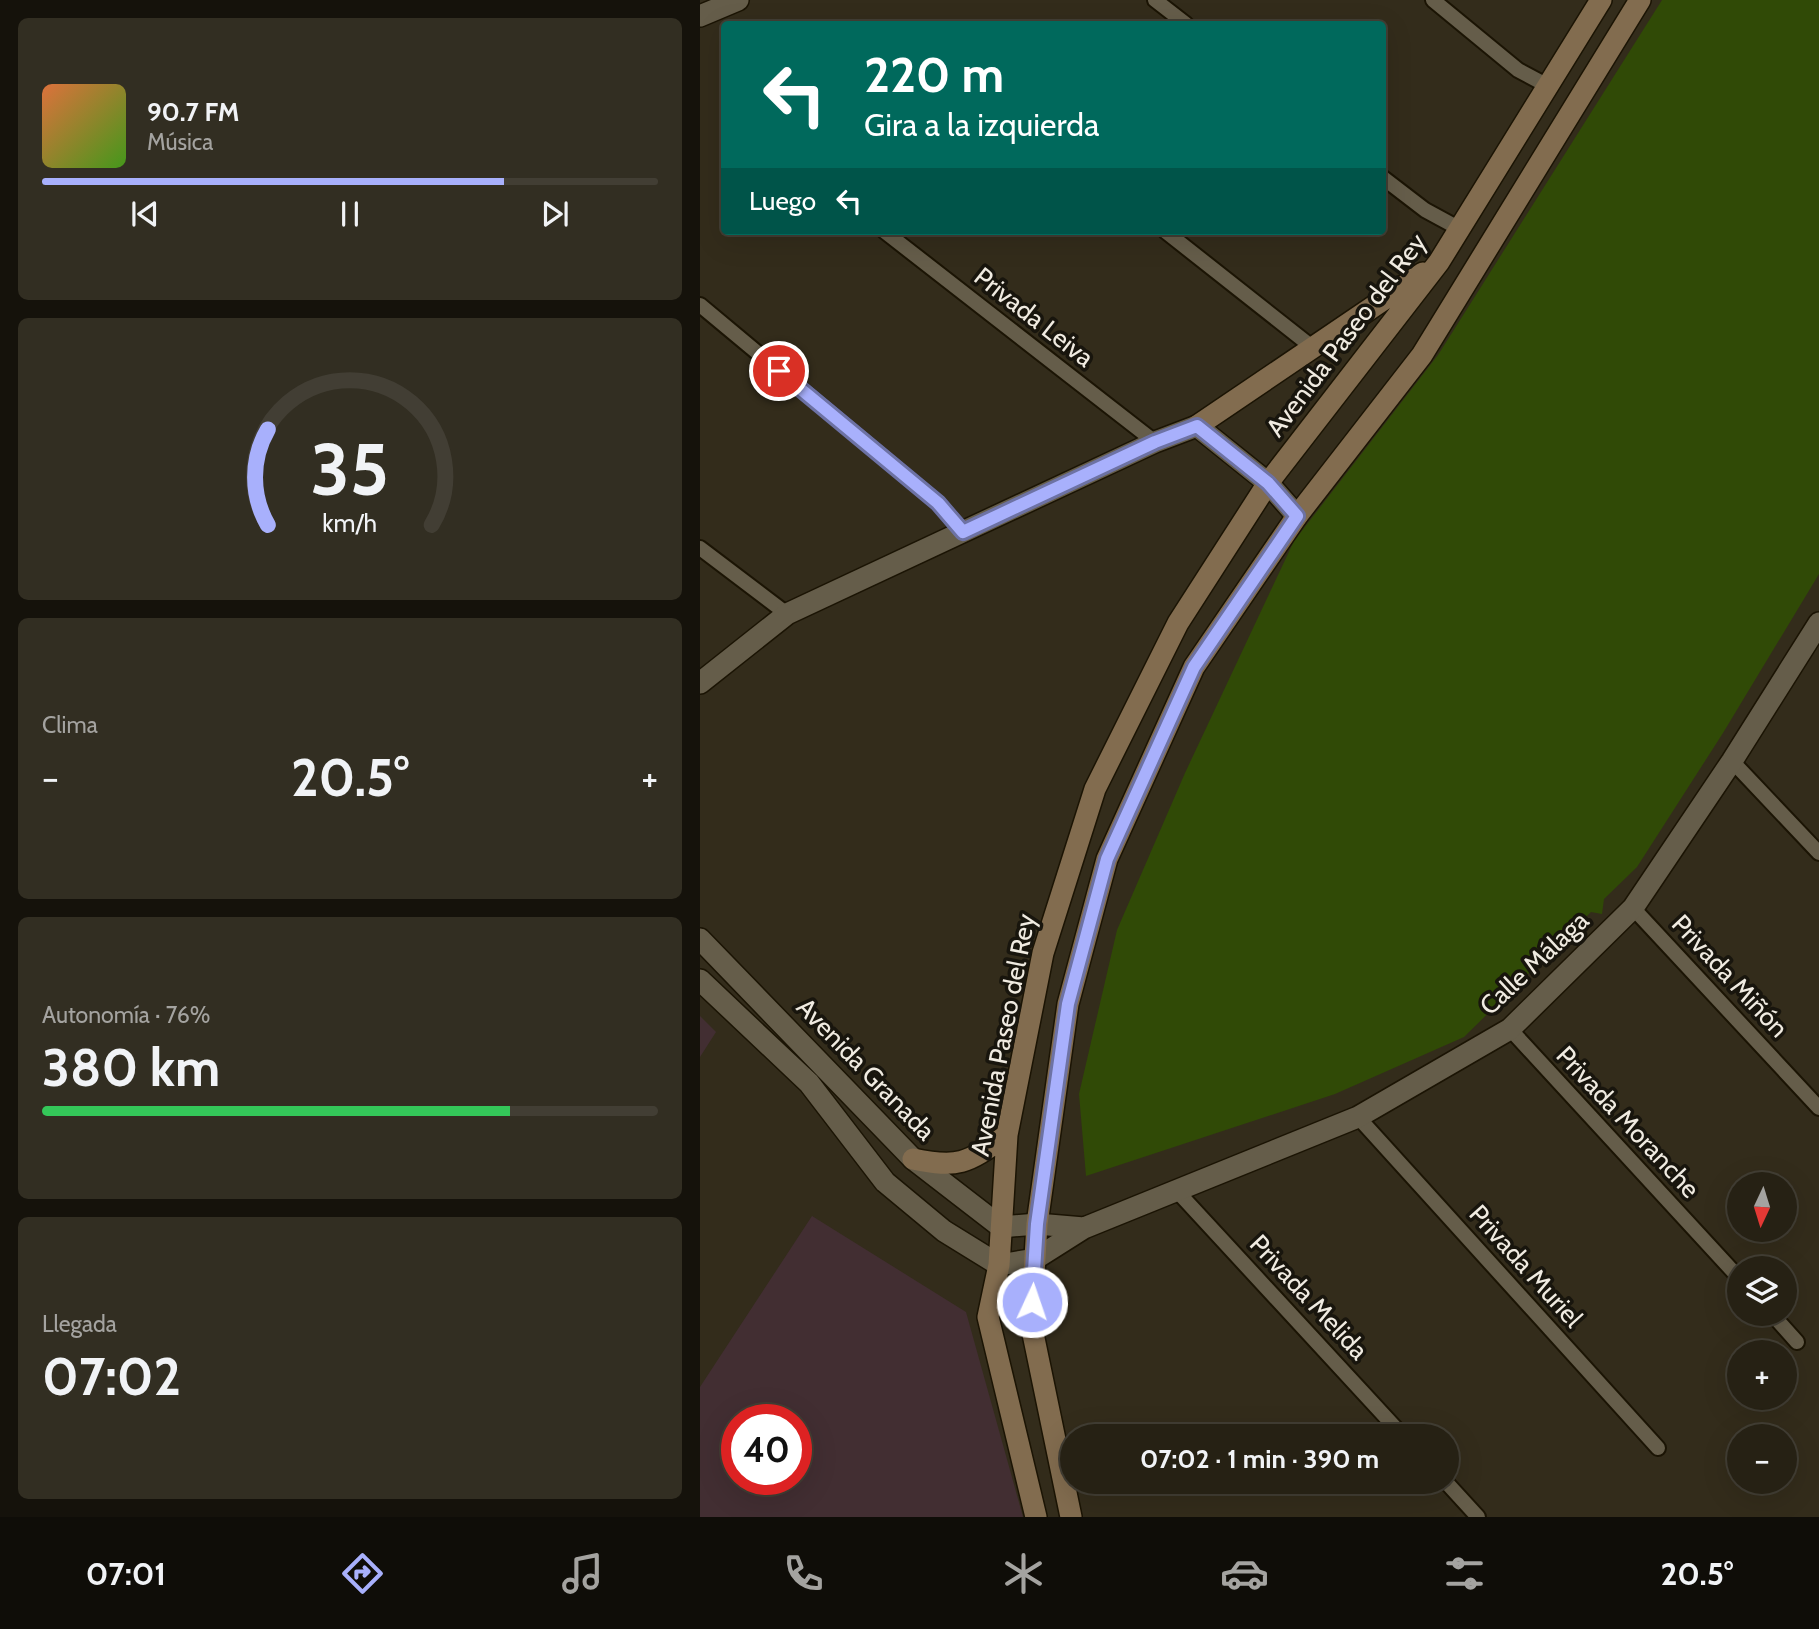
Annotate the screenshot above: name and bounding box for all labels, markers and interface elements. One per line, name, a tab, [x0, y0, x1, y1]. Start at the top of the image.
text: 220 m	[864, 45, 1004, 104]
icon: left	[749, 49, 840, 140]
text: 90.7 FM	[147, 96, 239, 128]
text: Gira a la izquierda	[864, 105, 1099, 144]
text: Música	[147, 128, 213, 156]
icon: left	[830, 182, 868, 220]
text: Luego	[749, 185, 816, 217]
icon: previous	[126, 195, 164, 233]
icon: pause	[331, 195, 369, 233]
icon: next	[536, 195, 574, 233]
street label: Avenida Paseo del Rey	[1259, 227, 1433, 443]
street label: Privada Leiva	[968, 260, 1101, 374]
pin	[749, 341, 809, 401]
icon: arrive	[760, 352, 798, 390]
text: 35	[311, 425, 389, 513]
text: km/h	[323, 507, 377, 537]
text: Clima	[42, 711, 98, 739]
text: 20.5°	[291, 746, 409, 809]
text: −	[42, 754, 59, 801]
text: +	[641, 754, 658, 801]
street label: Calle Málaga	[1473, 904, 1595, 1022]
street label: Privada Miñón	[1665, 908, 1795, 1044]
street label: Avenida Paseo del Rey	[964, 911, 1042, 1159]
street label: Avenida Granada	[790, 991, 942, 1147]
text: Autonomía · 76%	[42, 1001, 210, 1029]
text: 380 km	[42, 1036, 220, 1099]
street label: Privada Moranche	[1550, 1040, 1706, 1204]
north arrow	[1727, 1172, 1797, 1242]
map controls	[1727, 1172, 1797, 1494]
street label: Privada Muriel	[1463, 1198, 1589, 1334]
street label: Privada Melida	[1243, 1228, 1375, 1366]
button: layers	[1727, 1256, 1797, 1326]
position arrow	[995, 1265, 1069, 1339]
text: Llegada	[42, 1310, 117, 1338]
button: +	[1727, 1340, 1797, 1410]
text: 07:02	[42, 1345, 181, 1408]
speed limit sign: 40	[721, 1404, 812, 1495]
button: −	[1727, 1424, 1797, 1494]
text: 07:02 · 1 min · 390 m	[1140, 1443, 1379, 1475]
icon: directions	[338, 1549, 387, 1598]
icon: music	[558, 1549, 607, 1598]
icon: phone	[779, 1549, 828, 1598]
icon: climate	[999, 1549, 1048, 1598]
icon: car	[1220, 1549, 1269, 1598]
icon: filters	[1440, 1549, 1489, 1598]
text: 07:01	[86, 1554, 166, 1593]
text: 20.5°	[1660, 1554, 1733, 1593]

